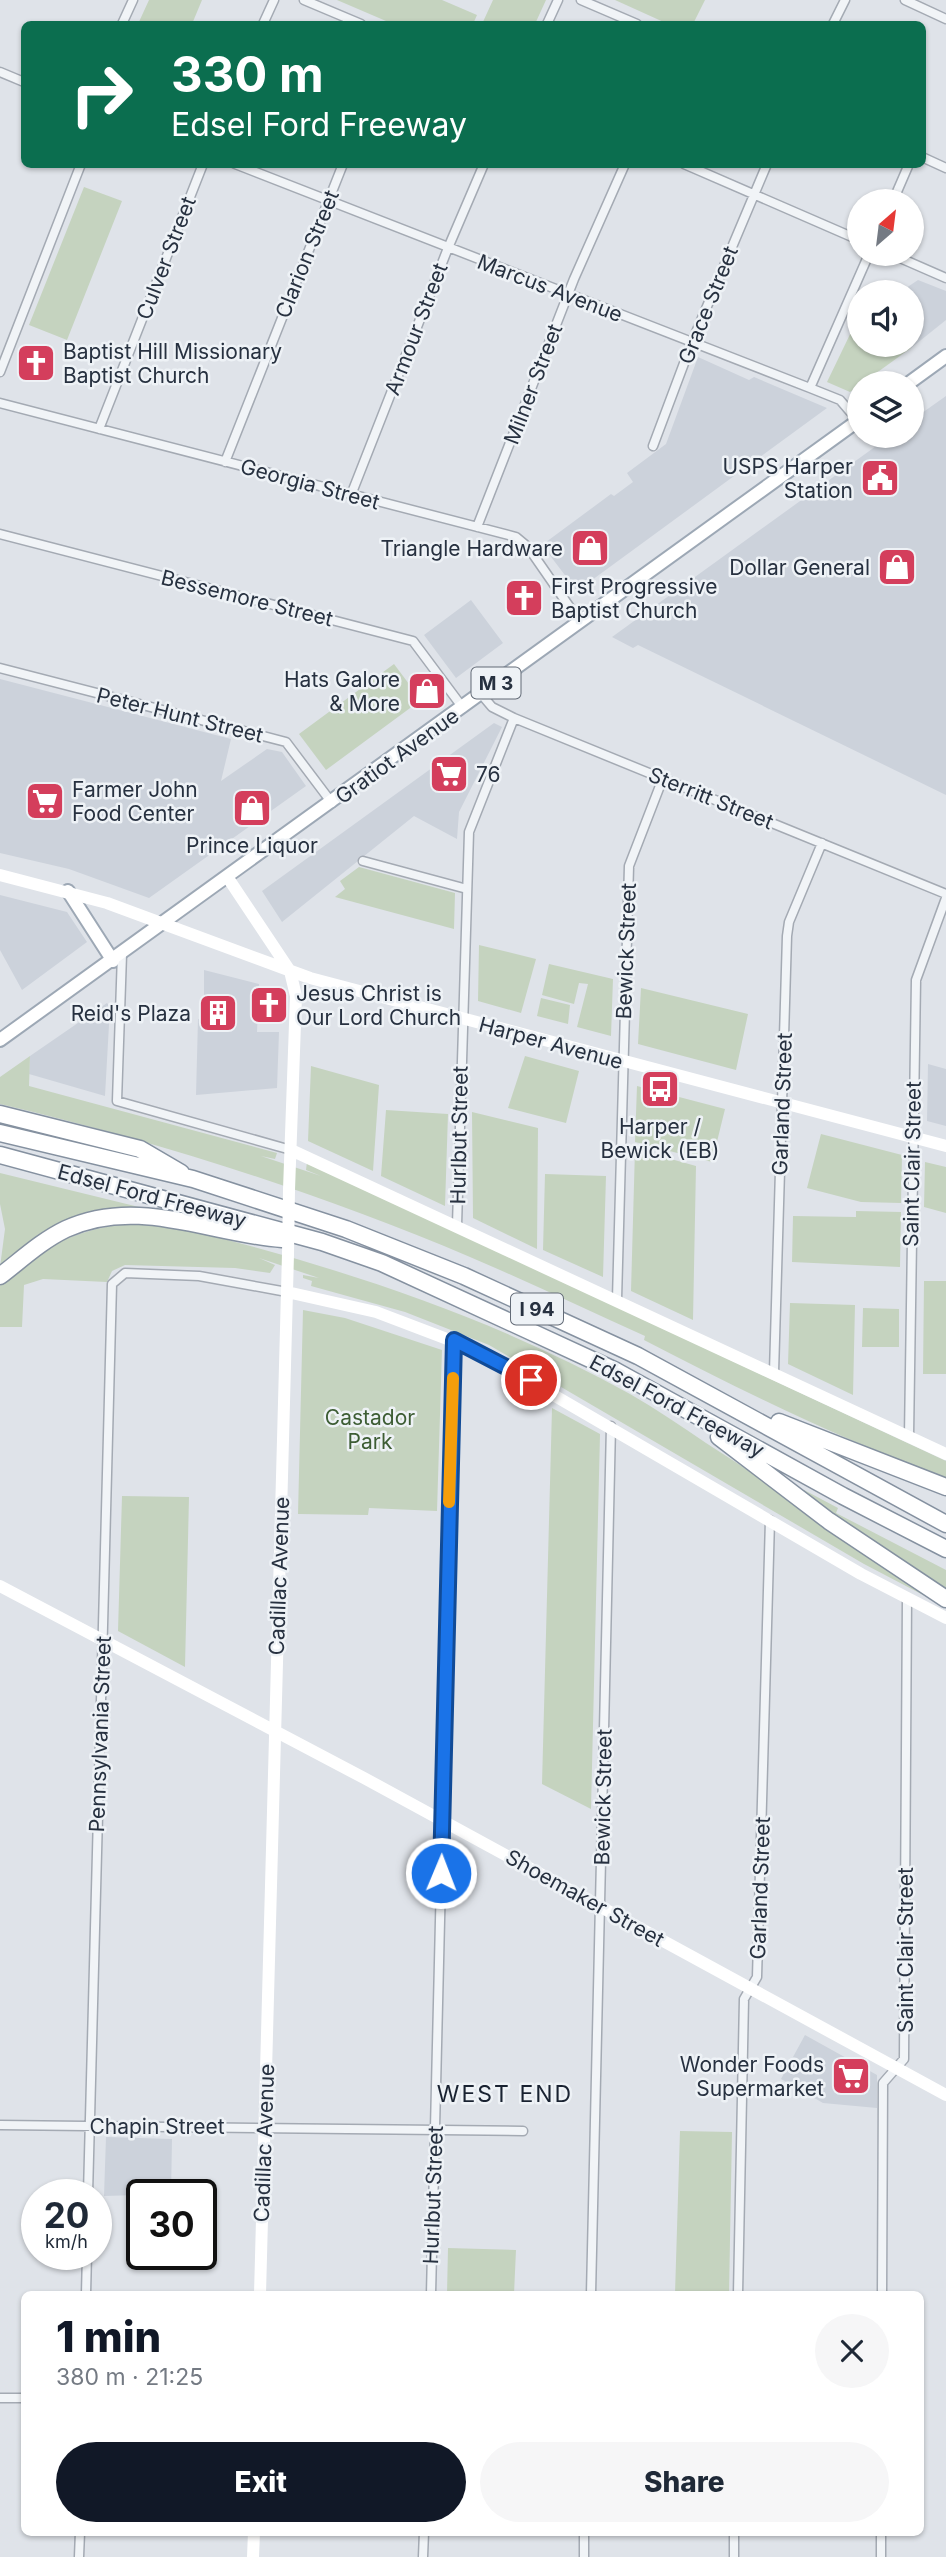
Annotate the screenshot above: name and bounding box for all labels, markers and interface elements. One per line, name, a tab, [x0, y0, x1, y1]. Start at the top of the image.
text: 330 m	[171, 45, 324, 104]
icon: right	[56, 49, 147, 140]
text: Edsel Ford Freeway	[171, 105, 467, 144]
street label: Clarion Street	[270, 186, 344, 322]
north arrow	[847, 189, 924, 266]
map controls	[847, 189, 924, 448]
street label: Culver Street	[131, 193, 201, 323]
street label: Grace Street	[673, 242, 743, 368]
street label: Marcus Avenue	[474, 249, 626, 327]
street label: Armour Street	[379, 259, 453, 398]
button: sound	[847, 280, 924, 357]
street label: Milner Street	[499, 320, 567, 448]
place label: Baptist Hill Missionary Baptist Church	[63, 339, 282, 388]
church icon: Baptist Hill Missionary Baptist Church	[15, 342, 57, 384]
button: layers	[847, 371, 924, 448]
street label: Georgia Street	[238, 453, 382, 515]
place label: USPS Harper Station	[722, 454, 853, 503]
public building icon: USPS Harper Station	[859, 457, 901, 499]
shop icon: Triangle Hardware	[569, 527, 611, 569]
place label: Triangle Hardware	[380, 536, 563, 561]
shop icon: Dollar General	[876, 546, 918, 588]
place label: Dollar General	[729, 555, 870, 580]
street label: Bessemore Street	[158, 565, 336, 631]
place label: First Progressive Baptist Church	[551, 574, 717, 623]
church icon: First Progressive Baptist Church	[503, 577, 545, 619]
place label: Hats Galore & More	[284, 667, 400, 716]
road number: M 3	[472, 668, 520, 698]
shop icon: Hats Galore & More	[406, 670, 448, 712]
street label: Peter Hunt Street	[94, 682, 266, 748]
street label: Gratiot Avenue	[330, 703, 464, 809]
supermarket icon: 76	[428, 753, 470, 795]
place label: 76	[476, 762, 501, 787]
street label: Sterritt Street	[645, 762, 777, 834]
place label: Farmer John Food Center	[72, 777, 198, 826]
supermarket icon: Farmer John Food Center	[24, 780, 66, 822]
shop icon: Prince Liquor	[231, 787, 273, 829]
place label: Prince Liquor	[186, 833, 318, 858]
street label: Bewick Street	[611, 882, 641, 1020]
place label: Jesus Christ is Our Lord Church	[296, 981, 461, 1030]
church icon: Jesus Christ is Our Lord Church	[248, 984, 290, 1026]
building icon: Reid's Plaza	[197, 992, 239, 1034]
place label: Reid's Plaza	[71, 1001, 191, 1026]
street label: Harper Avenue	[476, 1012, 626, 1074]
street label: Garland Street	[767, 1032, 797, 1176]
street label: Hurlbut Street	[445, 1065, 473, 1205]
bus stop icon: Harper / Bewick (EB)	[639, 1068, 681, 1110]
street label: Saint Clair Street	[898, 1081, 926, 1247]
place label: Harper / Bewick (EB)	[601, 1114, 720, 1163]
street label: Edsel Ford Freeway	[55, 1159, 249, 1233]
road number: I 94	[511, 1294, 563, 1324]
street label: Edsel Ford Freeway	[585, 1349, 769, 1463]
pin	[501, 1350, 561, 1410]
icon: arrive	[512, 1361, 550, 1399]
park label: Castador Park	[325, 1405, 415, 1454]
street label: Cadillac Avenue	[264, 1496, 294, 1656]
street label: Pennsylvania Street	[84, 1635, 116, 1833]
street label: Bewick Street	[589, 1728, 617, 1865]
street label: Garland Street	[745, 1816, 775, 1960]
position arrow	[404, 1836, 478, 1910]
street label: Shoemaker Street	[501, 1844, 669, 1952]
street label: Saint Clair Street	[893, 1867, 918, 2033]
place label: Wonder Foods Supermarket	[680, 2052, 824, 2101]
supermarket icon: Wonder Foods Supermarket	[830, 2055, 872, 2097]
street label: Cadillac Avenue	[249, 2063, 279, 2223]
district label: WEST END	[437, 2080, 573, 2108]
street label: Chapin Street	[89, 2114, 225, 2139]
street label: Hurlbut Street	[418, 2125, 448, 2265]
speed limit sign: 30	[126, 2179, 217, 2270]
text: 20	[44, 2194, 89, 2236]
text: km/h	[45, 2231, 88, 2252]
text: 1 min	[56, 2311, 161, 2362]
button: close	[815, 2314, 889, 2388]
text: 380 m · 21:25	[56, 2363, 203, 2391]
button: Exit	[56, 2442, 466, 2522]
button: Share	[480, 2442, 889, 2522]

